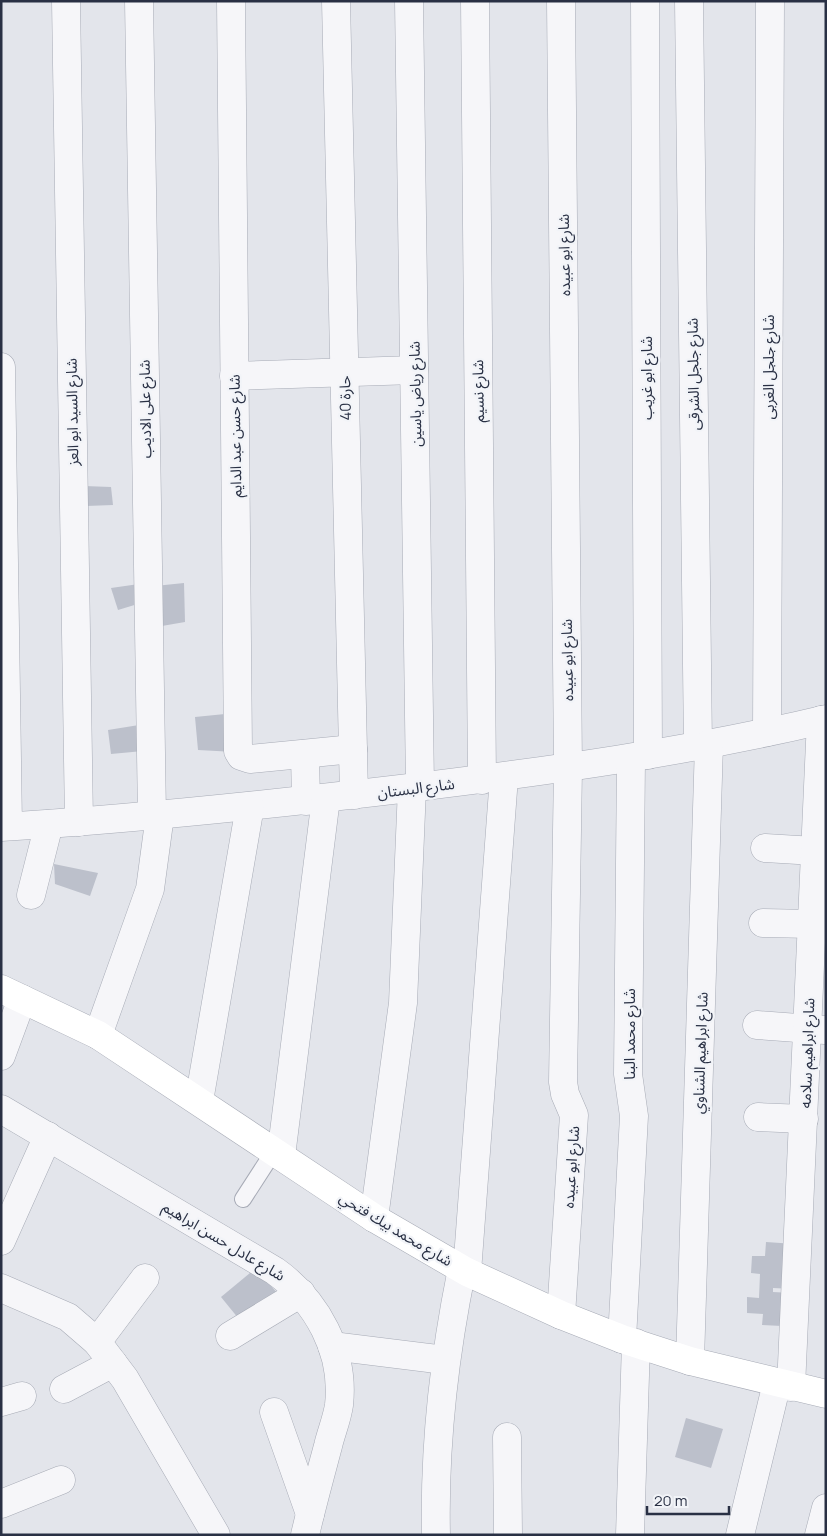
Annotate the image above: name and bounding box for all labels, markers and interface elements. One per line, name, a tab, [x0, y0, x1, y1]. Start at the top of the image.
street label: شارع ابو عبيده	[553, 213, 577, 296]
street label: شارع جلجل الغربى	[758, 314, 781, 419]
street label: شارع جلجل الشرقى	[682, 317, 706, 430]
street label: شارع ابو غريب	[636, 336, 659, 420]
street label: شارع رياض ياسين	[404, 341, 428, 447]
street label: شارع السيد ابو العز	[61, 358, 85, 467]
street label: شارع على الاديب	[134, 359, 158, 459]
street label: شارع نسيم	[467, 359, 491, 423]
street label: شارع حسن عبد الدايم	[223, 374, 249, 498]
street label: حارة 40	[334, 375, 356, 421]
street label: شارع ابو عبيده	[556, 618, 580, 701]
street label: شارع البستان	[376, 773, 456, 805]
street label: شارع محمد البنا	[619, 988, 642, 1080]
street label: شارع ابراهيم الشناوي	[687, 991, 715, 1115]
street label: شارع ابراهيم سلامه	[795, 997, 821, 1109]
street label: شارع ابو عبيده	[558, 1125, 586, 1209]
street label: شارع محمد بيك فتحي	[334, 1187, 457, 1273]
street label: شارع عادل حسن ابراهيم	[158, 1196, 289, 1288]
scale bar	[647, 1484, 730, 1516]
text: 20 m	[654, 1490, 687, 1511]

